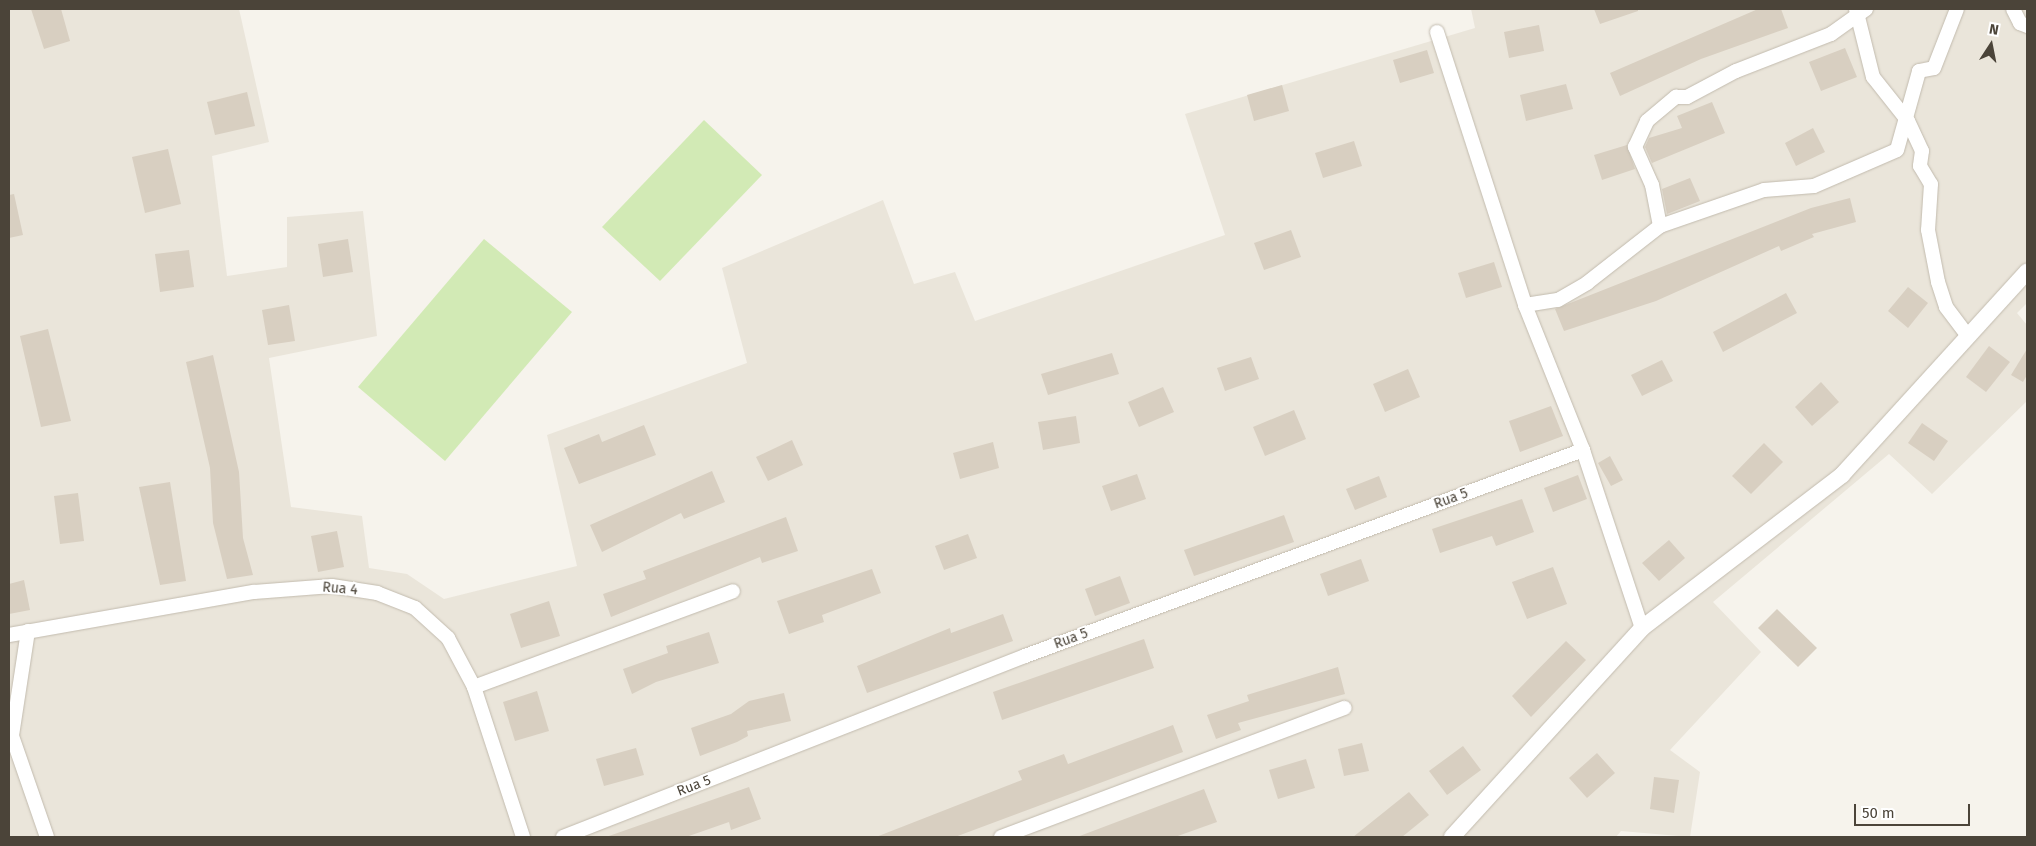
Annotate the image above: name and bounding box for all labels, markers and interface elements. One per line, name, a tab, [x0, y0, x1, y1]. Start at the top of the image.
north arrow	[1966, 20, 2016, 70]
text: N	[1988, 21, 2000, 39]
street label: Rua 5	[1432, 485, 1470, 513]
street label: Rua 4	[322, 579, 358, 599]
street label: Rua 5	[1052, 625, 1090, 653]
street label: Rua 5	[675, 772, 713, 800]
scale bar	[1856, 794, 1972, 826]
text: 50 m	[1862, 804, 1895, 822]

